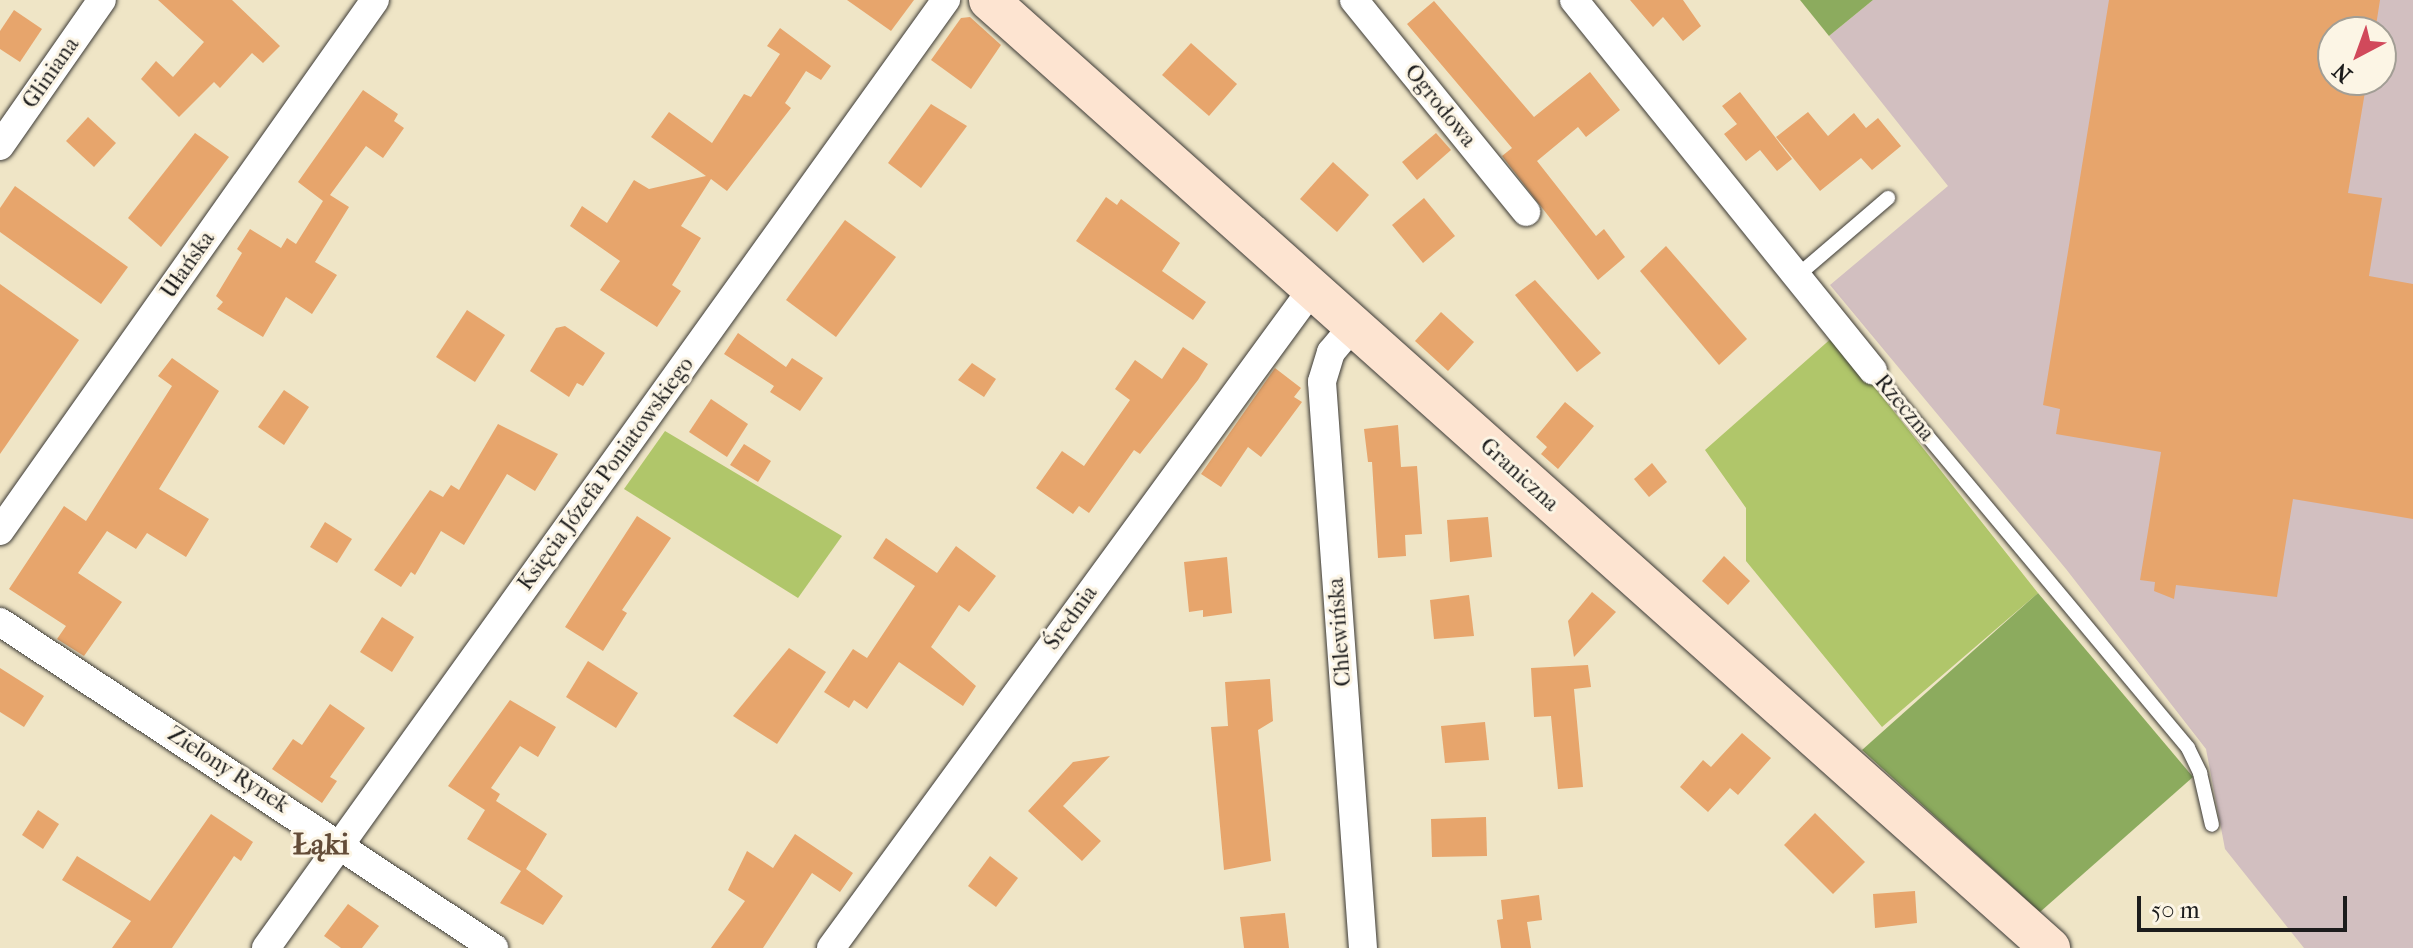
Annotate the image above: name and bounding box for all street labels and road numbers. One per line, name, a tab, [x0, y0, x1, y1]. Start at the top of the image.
street label: Gliniana	[17, 32, 85, 114]
street label: Ogrodowa	[1399, 59, 1481, 153]
street label: Ułańska	[155, 226, 221, 304]
street label: Księcia Józefa Poniatowskiego	[512, 352, 700, 596]
street label: Rzeczna	[1869, 369, 1939, 447]
street label: Graniczna	[1474, 433, 1564, 517]
street label: Chlewińska	[1323, 577, 1357, 687]
street label: Średnia	[1039, 581, 1103, 655]
street label: Zielony Rynek	[163, 721, 293, 819]

